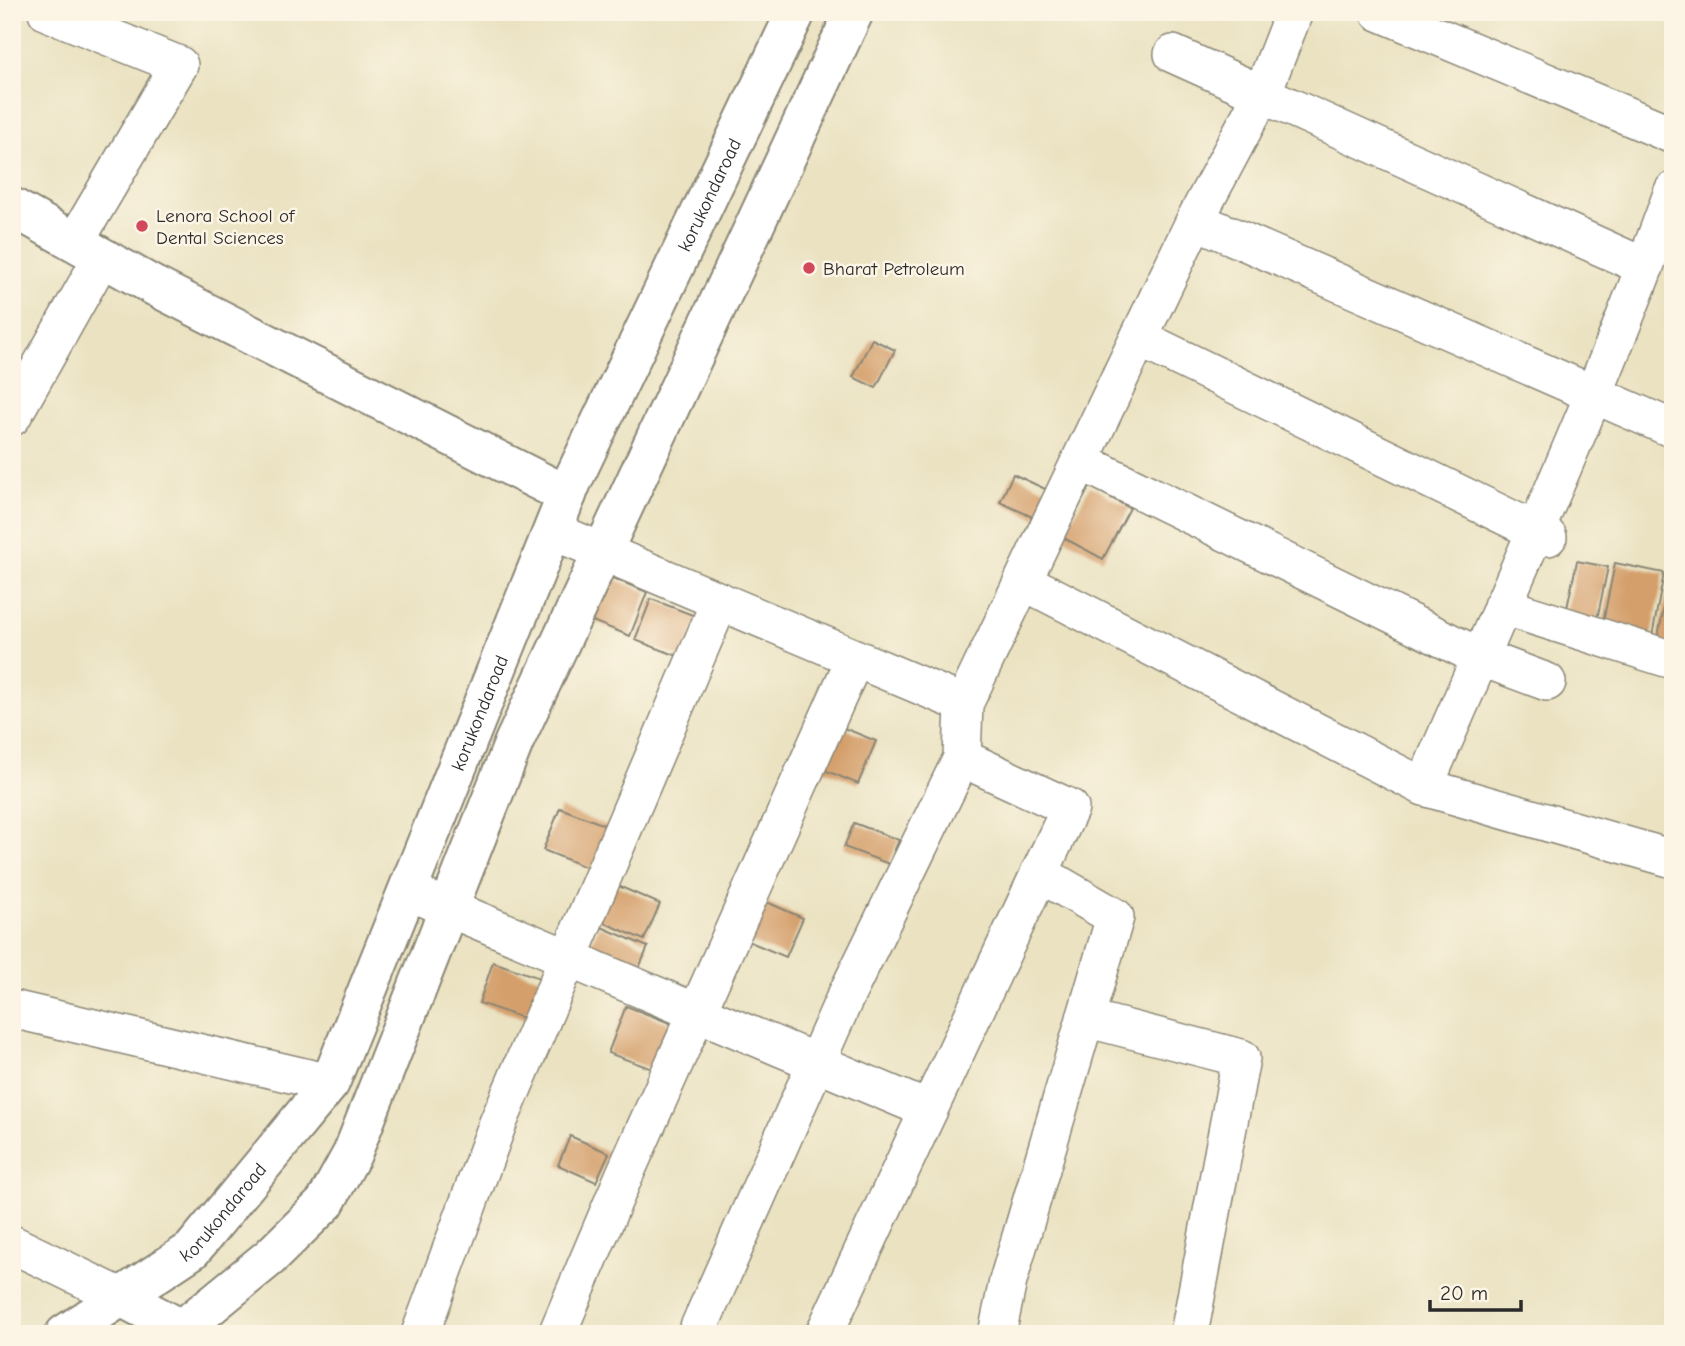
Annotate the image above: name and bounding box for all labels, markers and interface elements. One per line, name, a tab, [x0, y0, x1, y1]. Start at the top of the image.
street label: korukondaroad	[673, 135, 746, 255]
place label: Lenora School of Dental Sciences	[156, 205, 296, 249]
marker: Lenora School of Dental Sciences	[134, 218, 150, 234]
place label: Bharat Petroleum	[823, 258, 965, 280]
marker: Bharat Petroleum	[801, 260, 817, 276]
street label: korukondaroad	[447, 652, 513, 774]
street label: korukondaroad	[176, 1159, 271, 1267]
scale bar	[1430, 1269, 1520, 1313]
text: 20 m	[1440, 1281, 1488, 1305]

